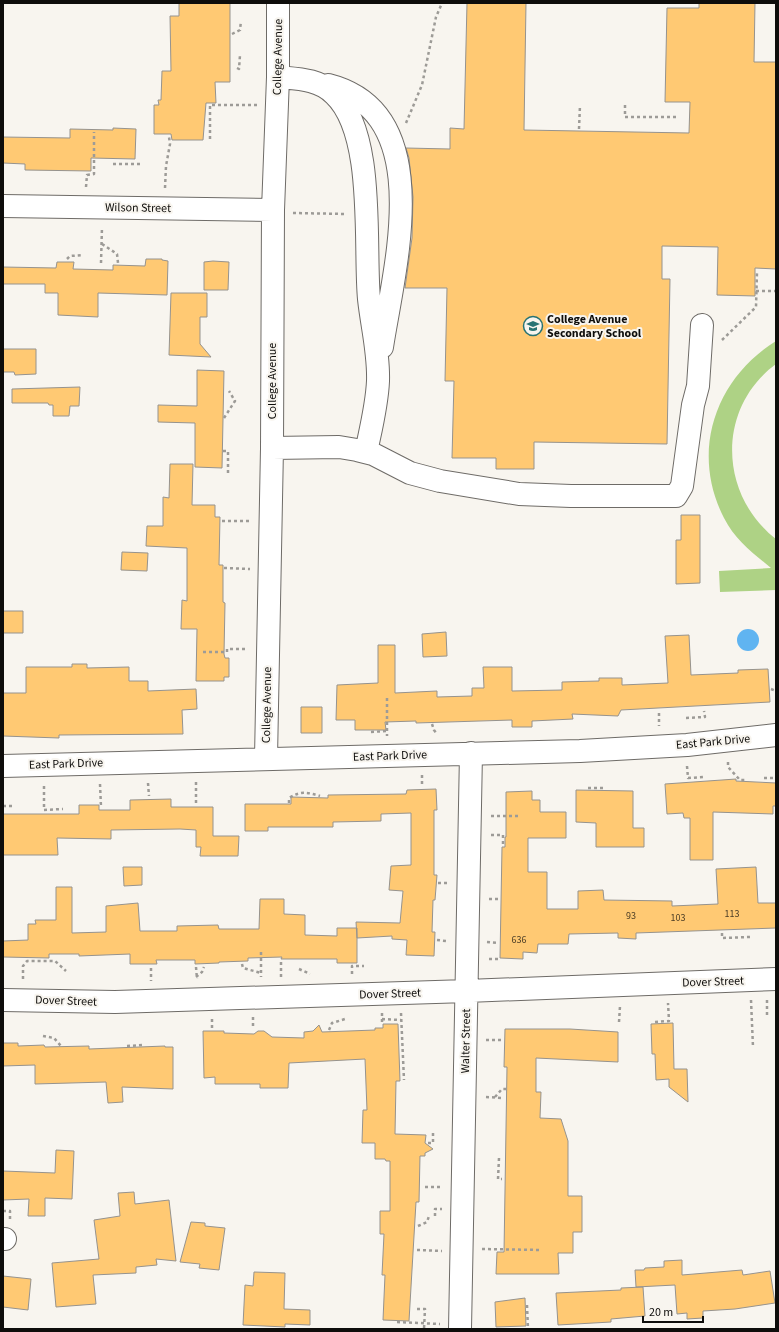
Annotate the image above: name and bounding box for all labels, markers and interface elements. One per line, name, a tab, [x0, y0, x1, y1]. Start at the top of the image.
street label: College Avenue	[269, 19, 287, 95]
street label: Wilson Street	[105, 199, 171, 217]
place label: College Avenue Secondary School	[547, 311, 642, 342]
school or university icon: College Avenue Secondary School	[522, 315, 544, 337]
street label: College Avenue	[264, 343, 281, 419]
street label: College Avenue	[258, 667, 276, 743]
street label: East Park Drive	[675, 730, 751, 754]
street label: East Park Drive	[352, 746, 428, 766]
street label: East Park Drive	[28, 754, 104, 774]
house number: 113	[725, 907, 739, 921]
house number: 93	[626, 909, 636, 923]
house number: 103	[671, 911, 685, 925]
house number: 636	[512, 933, 526, 947]
street label: Dover Street	[682, 972, 744, 992]
street label: Dover Street	[359, 984, 421, 1004]
street label: Dover Street	[35, 991, 97, 1011]
street label: Walter Street	[457, 1008, 475, 1074]
scale bar	[643, 1298, 703, 1324]
text: 20 m	[649, 1304, 673, 1321]

